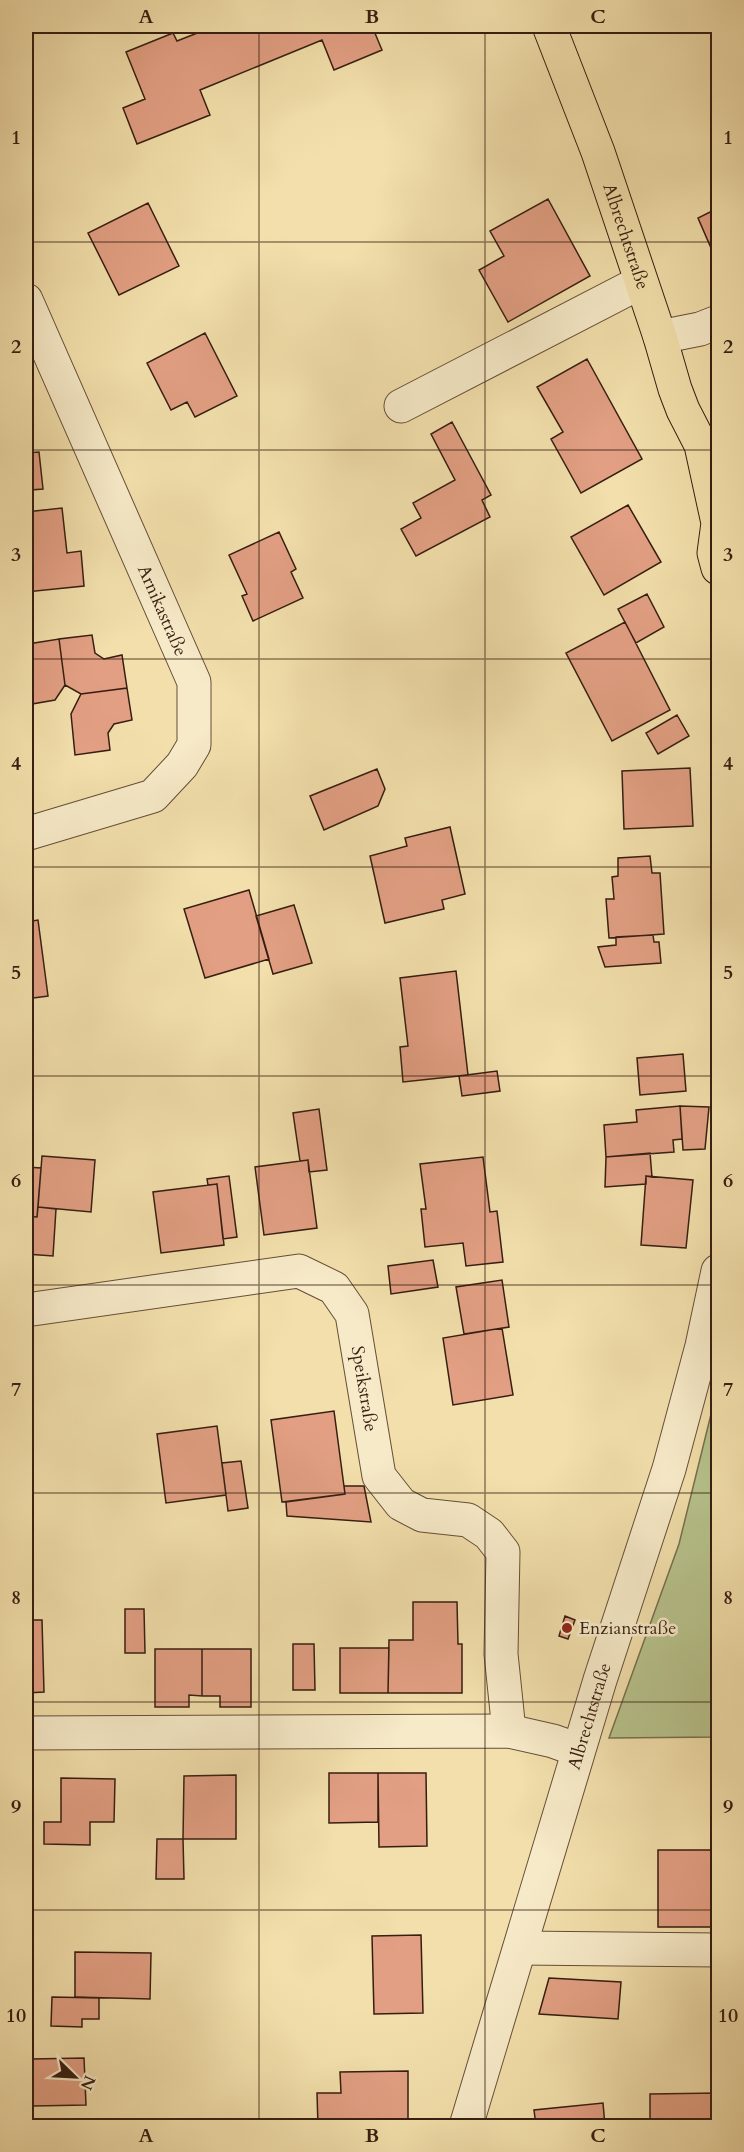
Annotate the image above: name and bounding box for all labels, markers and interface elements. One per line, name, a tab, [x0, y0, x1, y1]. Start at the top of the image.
text: A	[138, 3, 154, 30]
text: B	[365, 3, 379, 30]
text: C	[590, 3, 606, 30]
text: 1	[11, 124, 21, 151]
text: 1	[723, 124, 733, 151]
street label: Albrechtstraße	[596, 180, 655, 293]
text: 2	[11, 333, 21, 360]
text: 2	[723, 333, 733, 360]
text: 3	[11, 541, 21, 568]
text: 3	[723, 541, 733, 568]
street label: Arnikastraße	[131, 561, 193, 660]
text: 4	[11, 750, 21, 777]
text: 4	[723, 750, 733, 777]
text: 5	[11, 959, 21, 986]
text: 5	[723, 959, 733, 986]
text: 6	[11, 1167, 21, 1194]
text: 6	[723, 1167, 733, 1194]
street label: Speikstraße	[345, 1344, 383, 1433]
text: 7	[11, 1376, 21, 1403]
text: 7	[723, 1376, 733, 1403]
text: 8	[11, 1584, 21, 1611]
text: 8	[723, 1584, 733, 1611]
place label: Enzianstraße	[579, 1616, 676, 1641]
marker: Enzianstraße	[560, 1621, 574, 1635]
street label: Albrechtstraße	[562, 1660, 618, 1773]
text: 9	[11, 1793, 21, 1820]
text: 9	[723, 1793, 733, 1820]
text: 10	[6, 2002, 26, 2029]
text: 10	[718, 2002, 738, 2029]
north arrow	[45, 2047, 105, 2107]
text: N	[75, 2072, 101, 2094]
text: A	[138, 2122, 154, 2149]
text: B	[365, 2122, 379, 2149]
text: C	[590, 2122, 606, 2149]

